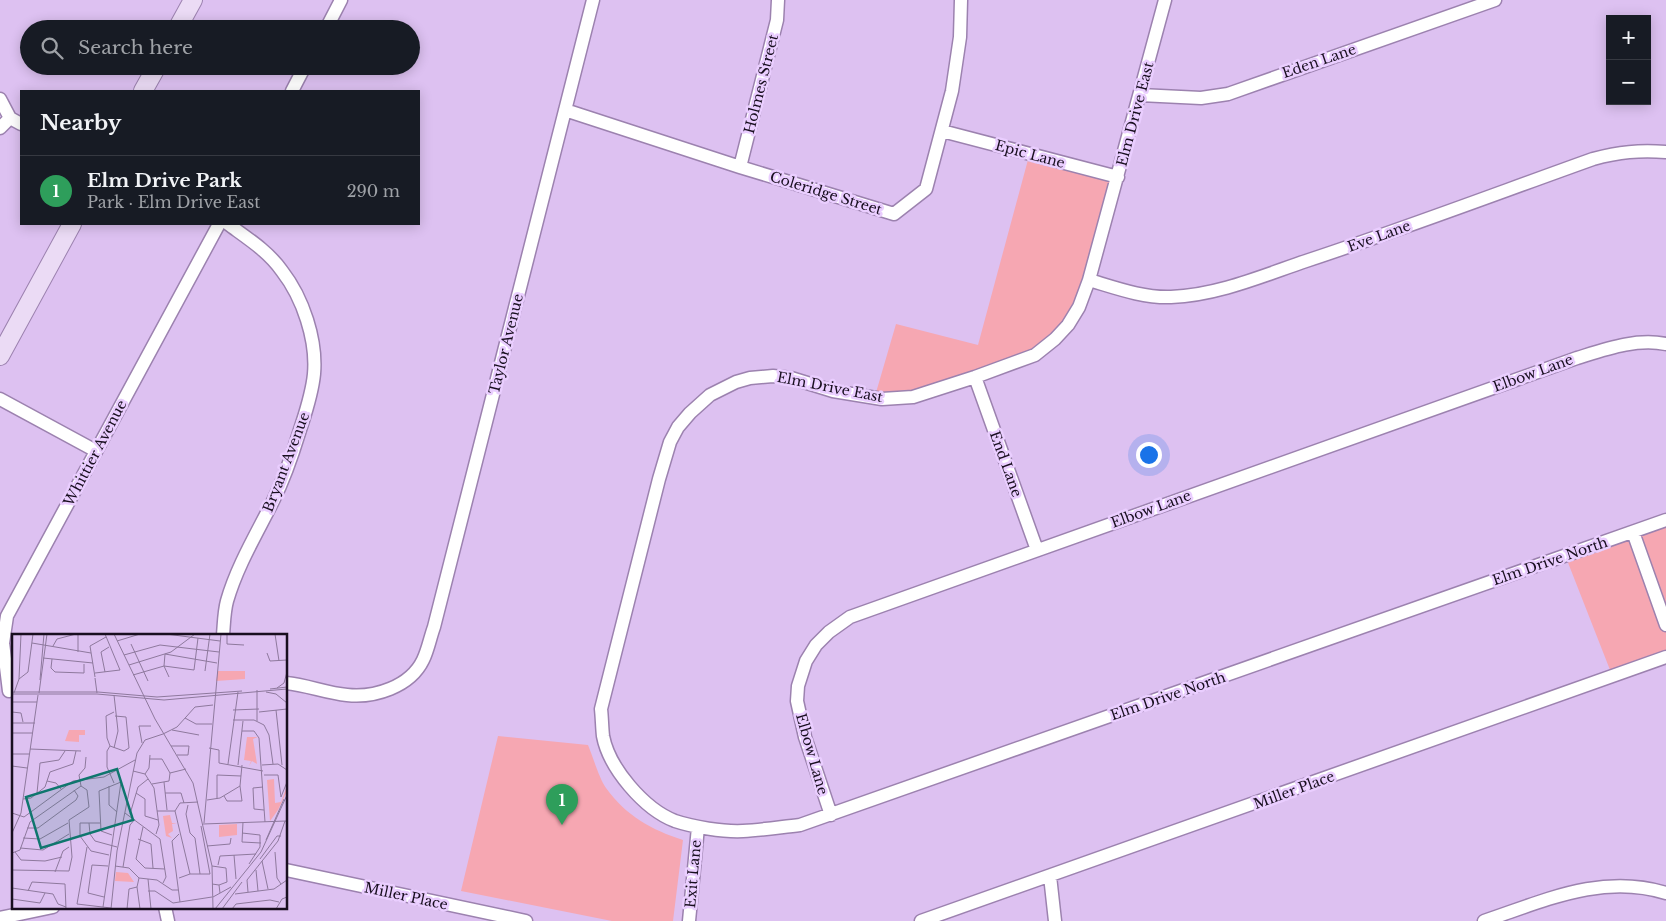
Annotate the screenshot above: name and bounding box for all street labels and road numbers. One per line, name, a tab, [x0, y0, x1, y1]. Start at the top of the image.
street label: Holmes Street	[740, 32, 782, 136]
street label: Eden Lane	[1280, 40, 1358, 82]
street label: Elm Drive East	[1112, 59, 1158, 168]
street label: Epic Lane	[993, 136, 1067, 172]
street label: Coleridge Street	[768, 167, 885, 219]
street label: Eve Lane	[1345, 216, 1413, 256]
street label: Taylor Avenue	[485, 292, 527, 396]
street label: Elbow Lane	[1490, 350, 1576, 396]
street label: Elm Drive East	[776, 368, 885, 406]
street label: Whittier Avenue	[59, 397, 131, 510]
street label: Bryant Avenue	[259, 409, 313, 515]
street label: End Lane	[986, 429, 1026, 499]
street label: Elbow Lane	[1108, 486, 1194, 532]
street label: Elm Drive North	[1490, 533, 1610, 589]
street label: Elm Drive North	[1108, 668, 1228, 724]
street label: Elbow Lane	[792, 711, 832, 797]
street label: Miller Place	[1251, 767, 1337, 813]
street label: Exit Lane	[681, 839, 705, 909]
street label: Miller Place	[363, 878, 449, 914]

